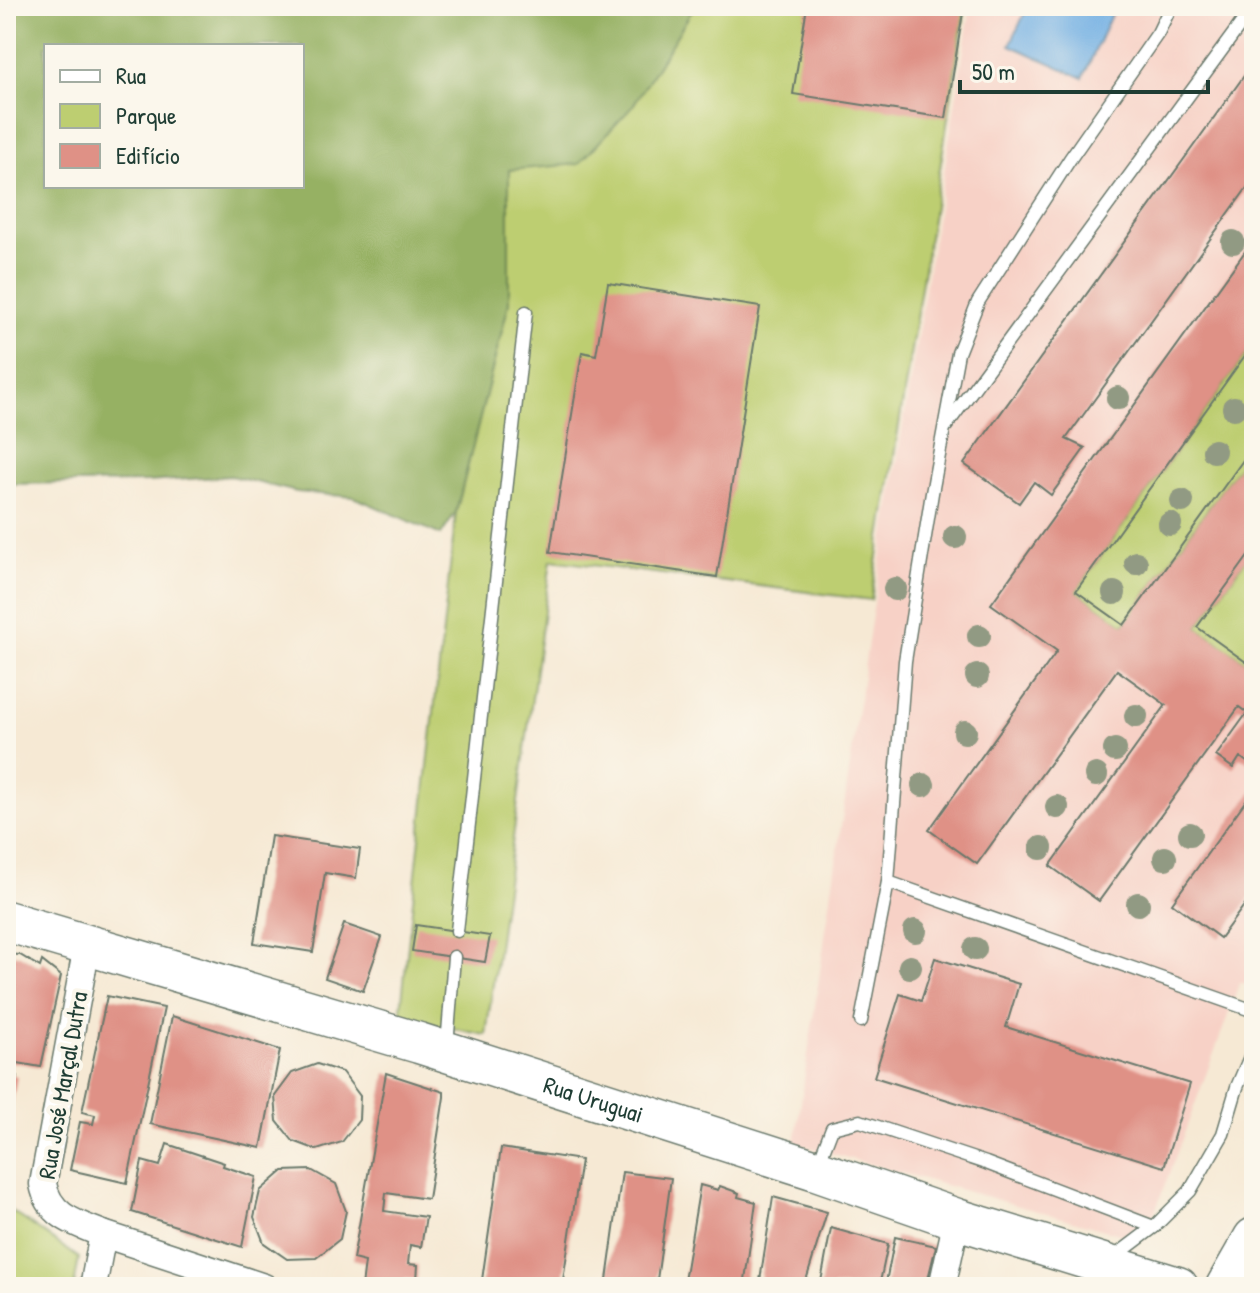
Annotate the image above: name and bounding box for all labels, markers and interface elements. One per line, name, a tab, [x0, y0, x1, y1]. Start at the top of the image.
legend	[44, 44, 304, 188]
scale bar	[960, 44, 1208, 94]
text: 50 m	[972, 55, 1015, 87]
text: Rua	[116, 59, 146, 91]
text: Parque	[116, 99, 177, 131]
text: Edifício	[116, 139, 180, 171]
street label: Rua José Marçal Dutra	[30, 989, 94, 1181]
street label: Rua Uruguai	[540, 1068, 647, 1130]

